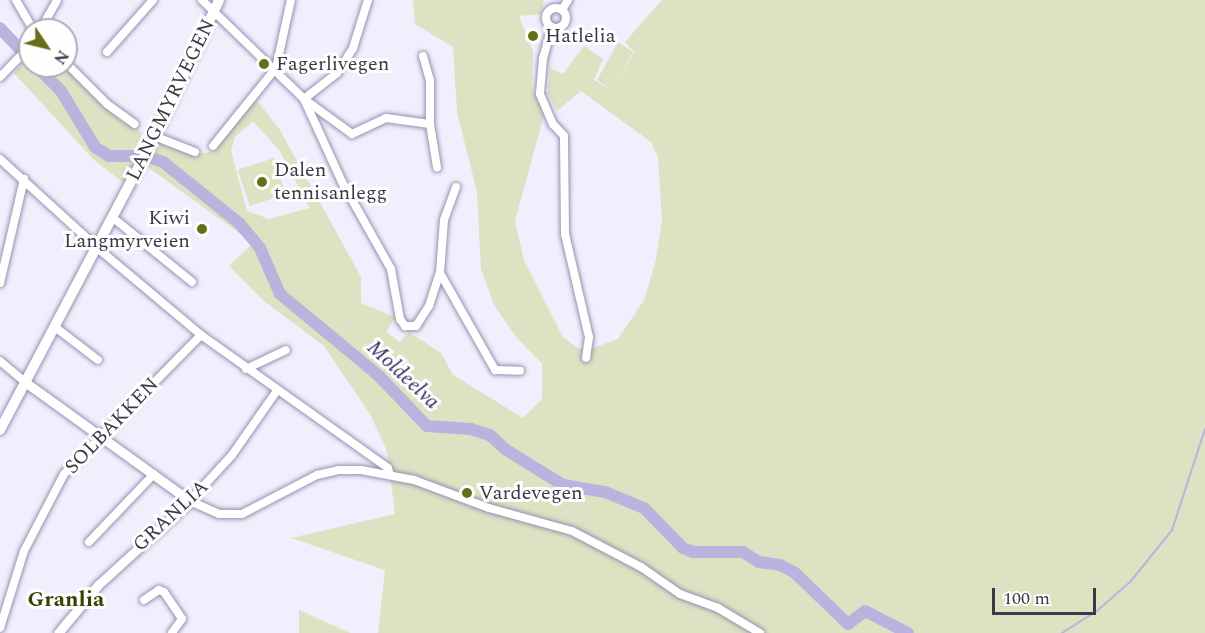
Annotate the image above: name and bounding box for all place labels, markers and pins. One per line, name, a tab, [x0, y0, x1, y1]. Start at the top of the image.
place label: Hatlelia	[545, 24, 616, 48]
marker: Hatlelia	[526, 29, 540, 43]
place label: Fagerlivegen	[276, 52, 389, 76]
marker: Fagerlivegen	[257, 57, 271, 71]
place label: Dalen tennisanlegg	[274, 158, 387, 205]
marker: Dalen tennisanlegg	[255, 175, 269, 189]
place label: Kiwi Langmyrveien	[64, 206, 190, 253]
marker: Kiwi Langmyrveien	[195, 222, 209, 236]
place label: Vardevegen	[479, 481, 583, 505]
marker: Vardevegen	[460, 486, 474, 500]

